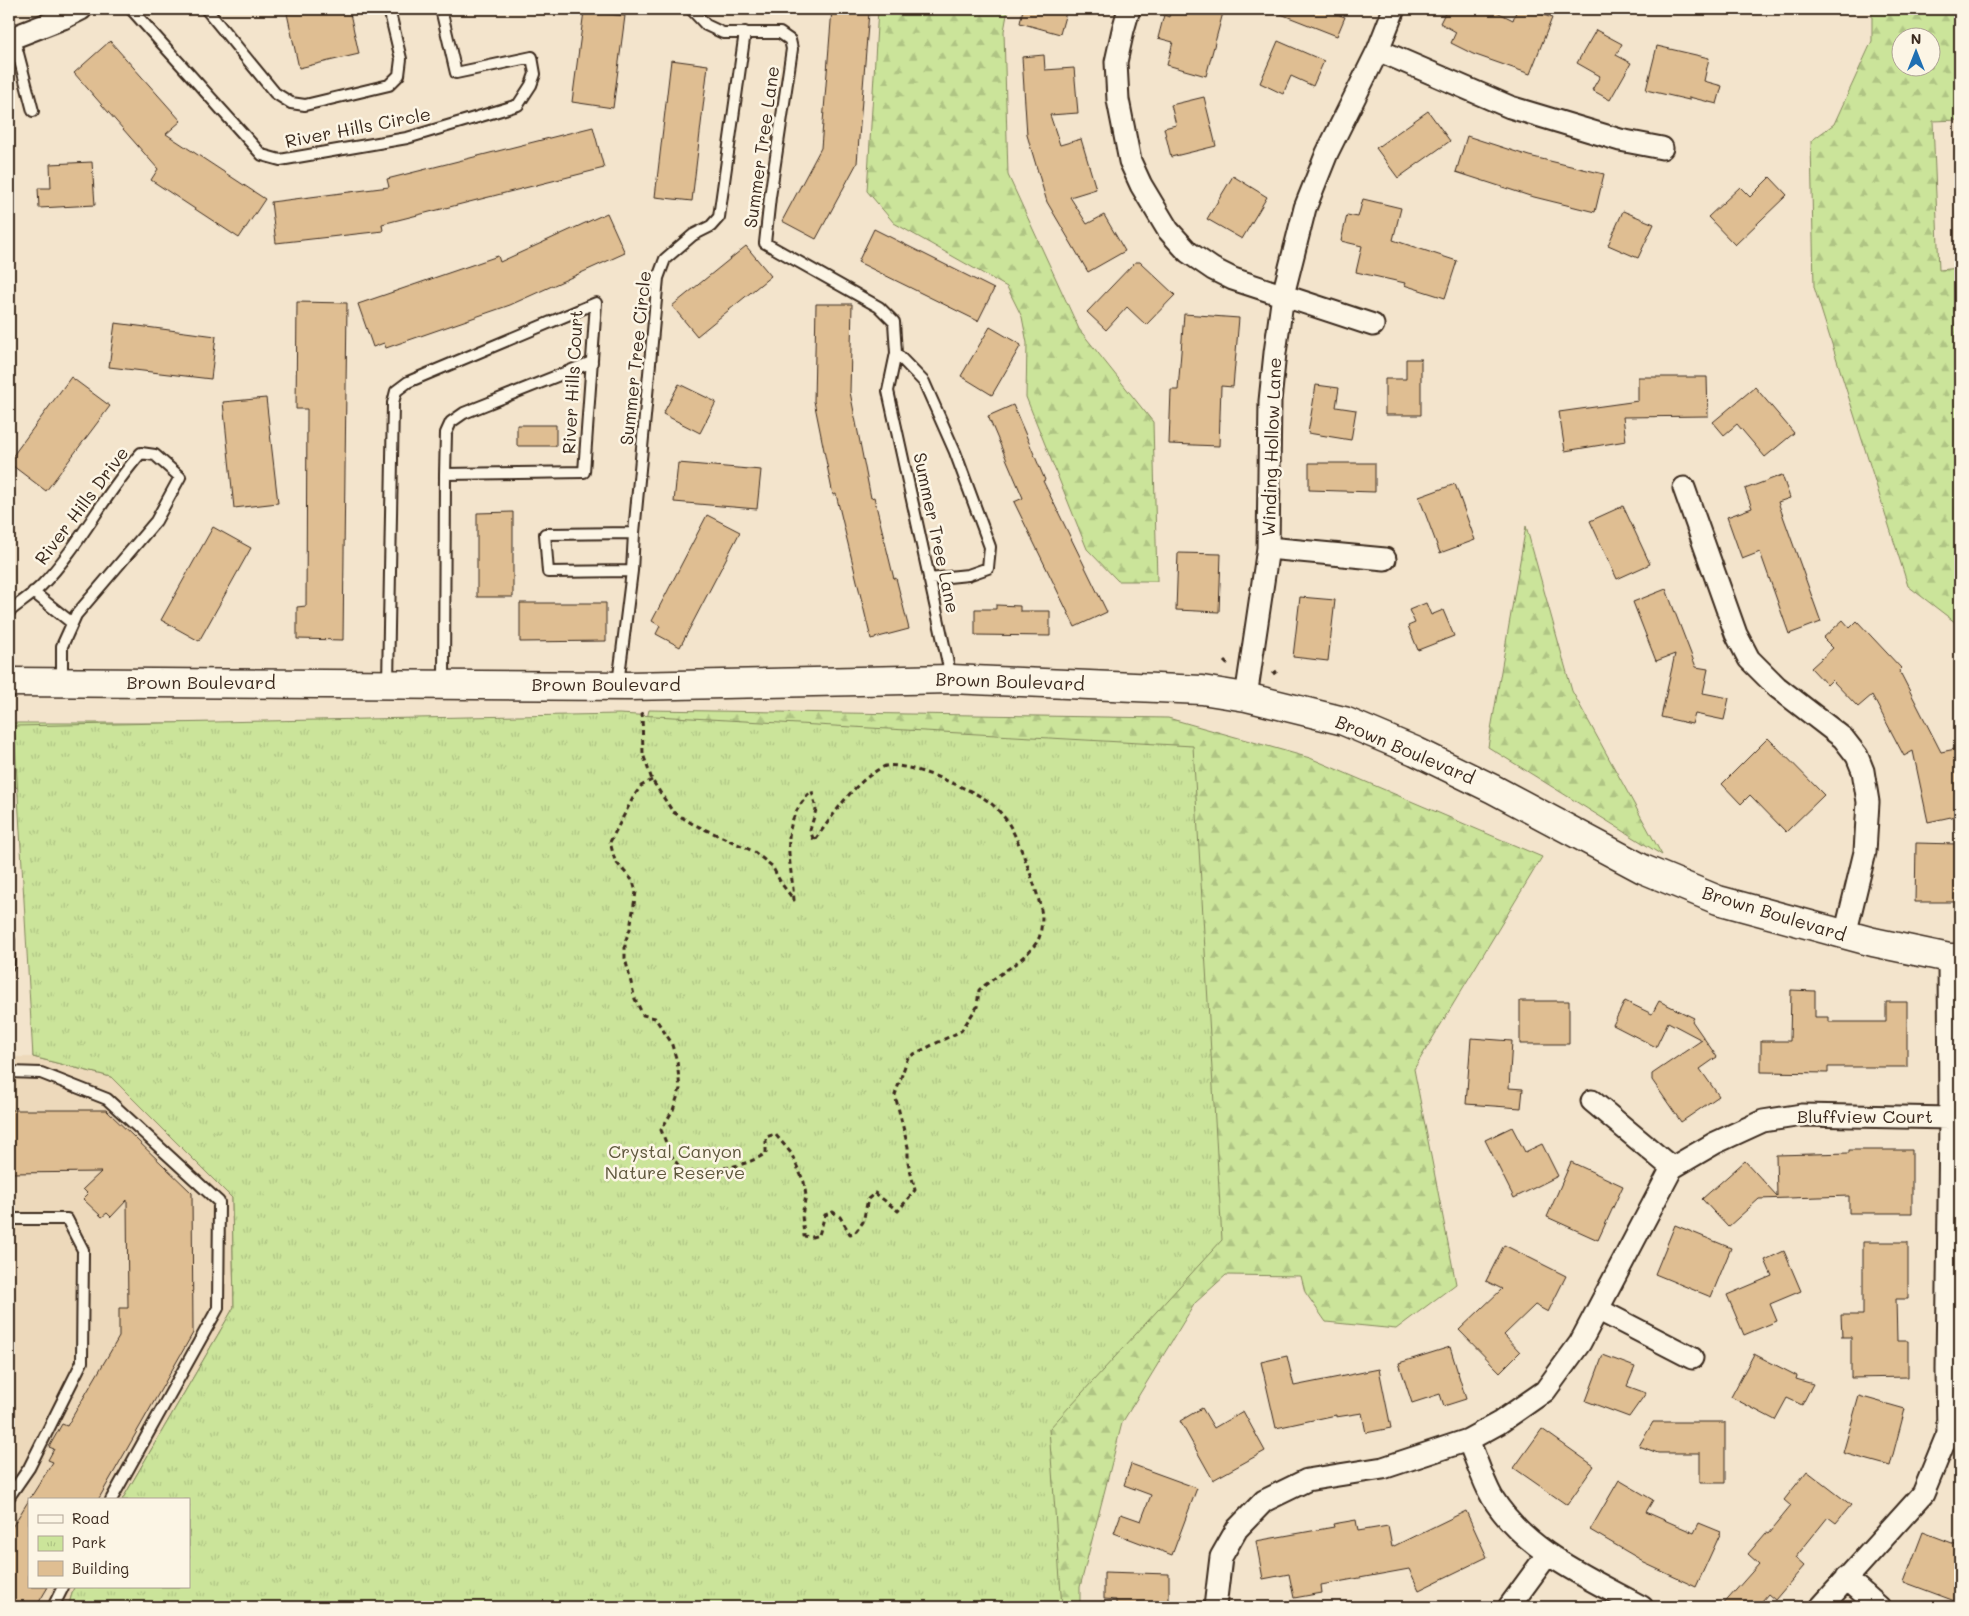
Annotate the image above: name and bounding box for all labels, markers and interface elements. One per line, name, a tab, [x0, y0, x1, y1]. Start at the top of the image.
north arrow	[1892, 28, 1942, 78]
text: N	[1911, 29, 1921, 48]
street label: Summer Tree Lane	[738, 64, 784, 229]
street label: River Hills Circle	[283, 101, 433, 153]
street label: Summer Tree Circle	[614, 269, 656, 446]
street label: River Hills Court	[556, 309, 588, 455]
street label: Winding Hollow Lane	[1256, 357, 1286, 537]
street label: River Hills Drive	[29, 441, 134, 569]
street label: Summer Tree Lane	[908, 450, 966, 615]
street label: Brown Boulevard	[935, 666, 1085, 696]
street label: Brown Boulevard	[126, 670, 276, 694]
street label: Brown Boulevard	[531, 672, 681, 696]
street label: Brown Boulevard	[1332, 709, 1479, 789]
street label: Brown Boulevard	[1699, 880, 1849, 946]
street label: Bluffview Court	[1797, 1104, 1933, 1128]
park label: Crystal Canyon Nature Reserve	[605, 1139, 745, 1184]
legend	[28, 1498, 190, 1588]
text: Road	[72, 1508, 109, 1528]
text: Park	[72, 1532, 106, 1552]
text: Building	[72, 1558, 129, 1578]

